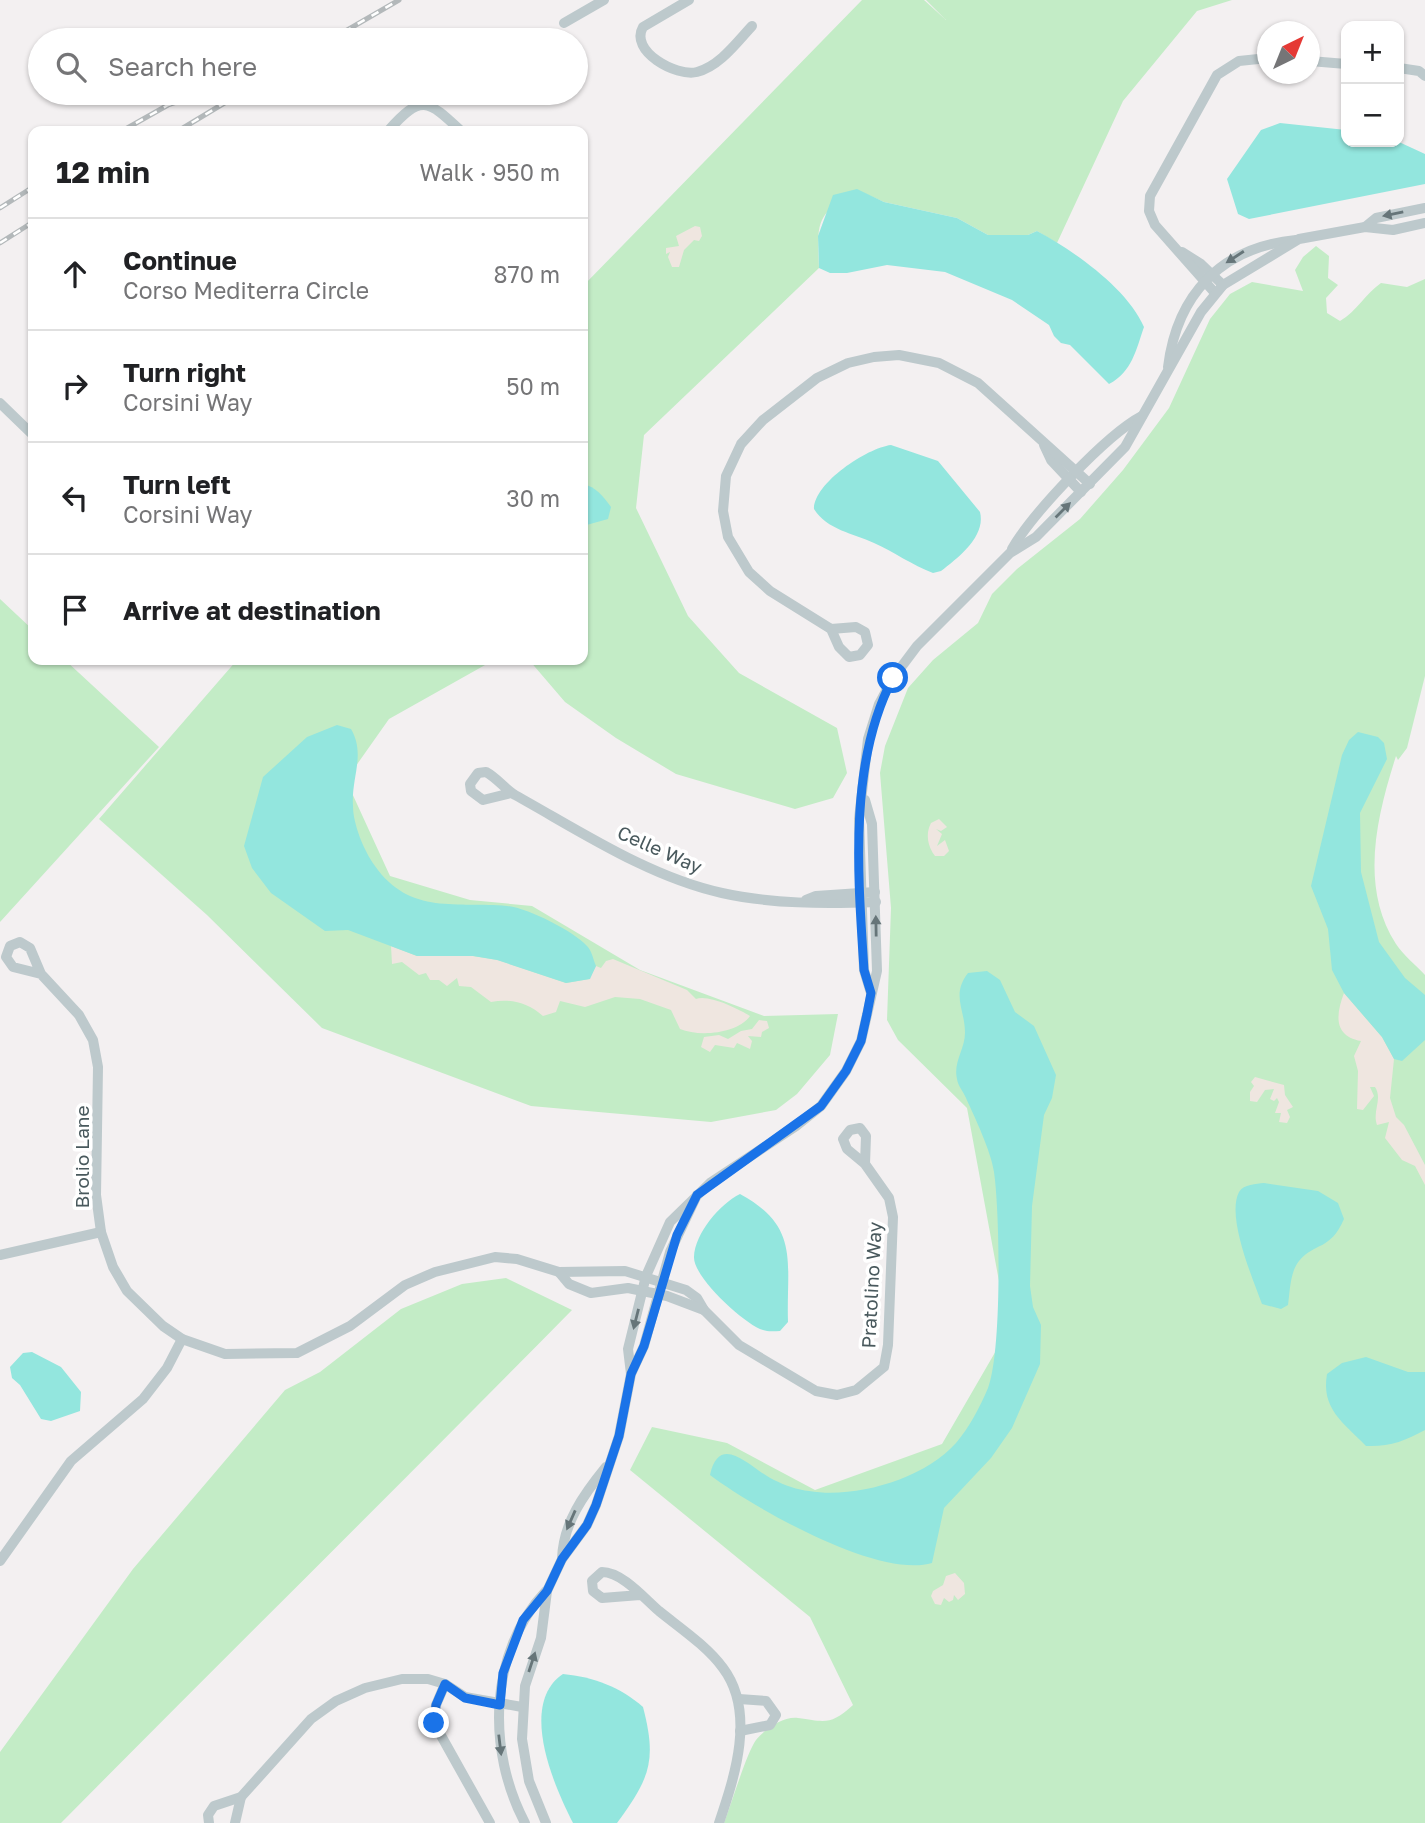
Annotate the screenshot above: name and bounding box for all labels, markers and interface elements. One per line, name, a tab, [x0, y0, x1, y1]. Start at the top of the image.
north arrow	[1257, 21, 1320, 84]
map controls	[1341, 21, 1404, 147]
button: +	[1341, 21, 1404, 84]
search box	[28, 28, 588, 105]
icon: search	[52, 48, 90, 86]
text: Search here	[108, 51, 257, 82]
button: −	[1341, 84, 1404, 147]
text: 12 min	[56, 154, 150, 190]
text: Walk · 950 m	[419, 158, 560, 186]
one-way arrow	[1382, 208, 1404, 219]
text: Continue	[123, 245, 237, 276]
one-way arrow	[1225, 251, 1244, 264]
icon: ahead	[56, 255, 94, 293]
text: 870 m	[493, 260, 560, 288]
text: Corso Mediterra Circle	[123, 276, 369, 304]
text: Turn right	[123, 357, 246, 388]
icon: right	[56, 367, 94, 405]
text: 50 m	[506, 372, 560, 400]
text: Corsini Way	[123, 388, 252, 416]
text: Turn left	[123, 469, 231, 500]
icon: left	[56, 479, 94, 517]
text: 30 m	[506, 484, 560, 512]
text: Corsini Way	[123, 500, 252, 528]
one-way arrow	[1055, 502, 1071, 518]
icon: arrive	[56, 591, 94, 629]
text: Arrive at destination	[123, 595, 381, 626]
route start	[877, 662, 908, 693]
street label: Celle Way	[614, 820, 706, 878]
one-way arrow	[871, 914, 882, 936]
street label: Brolio Lane	[70, 1105, 93, 1209]
street label: Pratolino Way	[856, 1221, 886, 1349]
one-way arrow	[630, 1308, 641, 1330]
one-way arrow	[565, 1509, 576, 1530]
one-way arrow	[528, 1651, 538, 1672]
route end	[418, 1707, 449, 1738]
one-way arrow	[495, 1734, 506, 1756]

